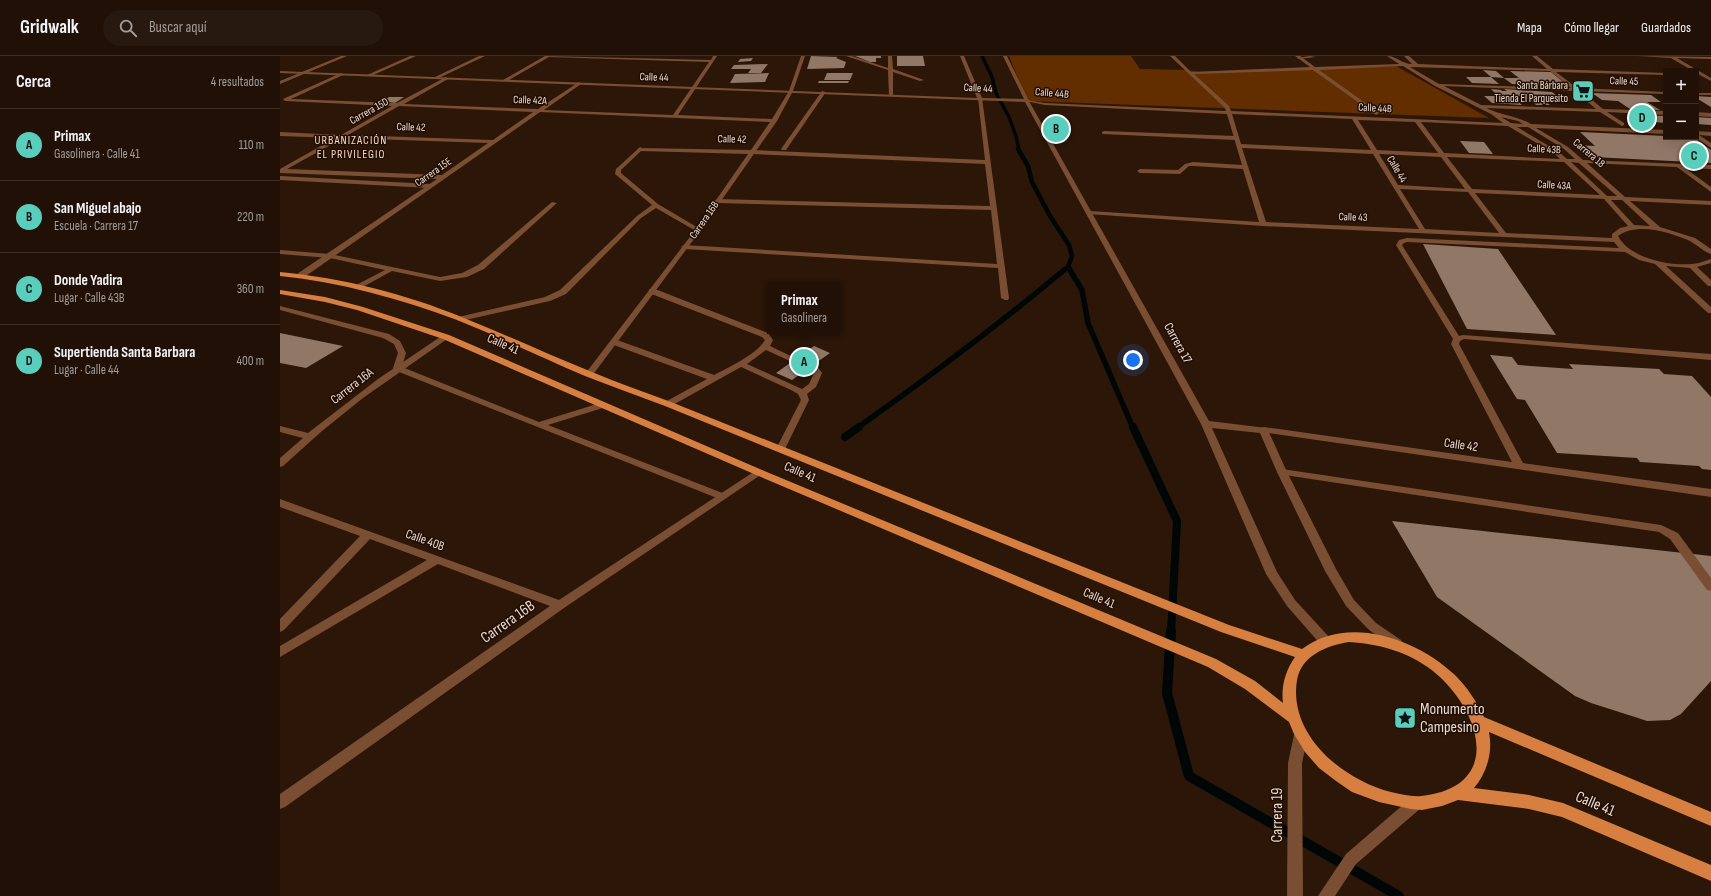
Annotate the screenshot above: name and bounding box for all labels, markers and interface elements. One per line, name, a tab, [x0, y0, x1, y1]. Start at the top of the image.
search box	[103, 10, 383, 46]
text: Gridwalk	[20, 16, 79, 39]
icon: search	[117, 17, 139, 39]
text: Buscar aquí	[149, 18, 207, 37]
text: Mapa	[1517, 19, 1542, 36]
text: Cómo llegar	[1564, 19, 1619, 36]
text: Guardados	[1641, 19, 1691, 36]
map controls	[1663, 68, 1699, 140]
button: +	[1663, 68, 1699, 104]
street label: Calle 44	[639, 70, 669, 84]
text: Cerca	[16, 72, 51, 92]
text: 4 resultados	[211, 74, 264, 90]
street label: Calle 45	[1609, 74, 1639, 88]
supermarket icon: Santa Bárbara Tienda El Parquesito	[1570, 78, 1596, 104]
place label: Santa Bárbara Tienda El Parquesito	[1494, 79, 1568, 105]
street label: Calle 44	[963, 81, 993, 95]
street label: Calle 44B	[1035, 85, 1069, 101]
street label: Calle 42A	[513, 93, 547, 107]
street label: Carrera 15D	[347, 95, 391, 127]
street label: Calle 44B	[1358, 101, 1392, 115]
pin: D	[1629, 103, 1655, 133]
button: −	[1663, 104, 1699, 140]
pin: B	[1043, 114, 1069, 144]
street label: Calle 42	[396, 120, 426, 134]
text: Primax	[54, 127, 91, 146]
street label: Calle 42	[717, 132, 747, 146]
district label: URBANIZACIÓN EL PRIVILEGIO	[315, 133, 387, 162]
street label: Carrera 18	[1570, 136, 1608, 170]
text: A	[26, 137, 32, 153]
text: 110 m	[239, 137, 264, 153]
pin: C	[1681, 141, 1707, 171]
street label: Calle 43B	[1527, 142, 1561, 156]
text: Gasolinera · Calle 41	[54, 146, 140, 162]
street label: Calle 44	[1384, 153, 1410, 185]
street label: Carrera 15E	[412, 155, 454, 189]
street label: Calle 43A	[1537, 178, 1571, 192]
text: San Miguel abajo	[54, 199, 141, 218]
street label: Carrera 16B	[686, 199, 722, 241]
text: B	[26, 209, 32, 225]
text: 220 m	[237, 209, 264, 225]
street label: Calle 43	[1338, 210, 1368, 224]
text: Escuela · Carrera 17	[54, 218, 138, 234]
text: Donde Yadira	[54, 271, 123, 290]
text: C	[26, 281, 32, 297]
text: 360 m	[237, 281, 264, 297]
popup	[767, 282, 841, 334]
text: Lugar · Calle 43B	[54, 290, 125, 306]
text: Primax	[781, 291, 818, 310]
text: Gasolinera	[781, 310, 827, 326]
street label: Carrera 17	[1160, 320, 1196, 367]
street label: Calle 41	[485, 330, 522, 358]
text: Supertienda Santa Barbara	[54, 343, 195, 362]
pin: A	[791, 347, 817, 377]
your location	[1123, 350, 1143, 370]
text: D	[26, 353, 32, 369]
text: 400 m	[237, 353, 264, 369]
text: Lugar · Calle 44	[54, 362, 119, 378]
street label: Carrera 16A	[327, 364, 377, 408]
street label: Calle 42	[1443, 435, 1479, 455]
street label: Calle 41	[782, 458, 819, 486]
street label: Calle 40B	[403, 526, 447, 554]
street label: Calle 41	[1081, 584, 1118, 612]
street label: Carrera 16B	[477, 596, 539, 648]
place label: Monumento Campesino	[1420, 700, 1485, 737]
place icon: Monumento Campesino	[1392, 705, 1418, 731]
street label: Calle 41	[1572, 787, 1618, 821]
street label: Carrera 19	[1268, 788, 1287, 842]

